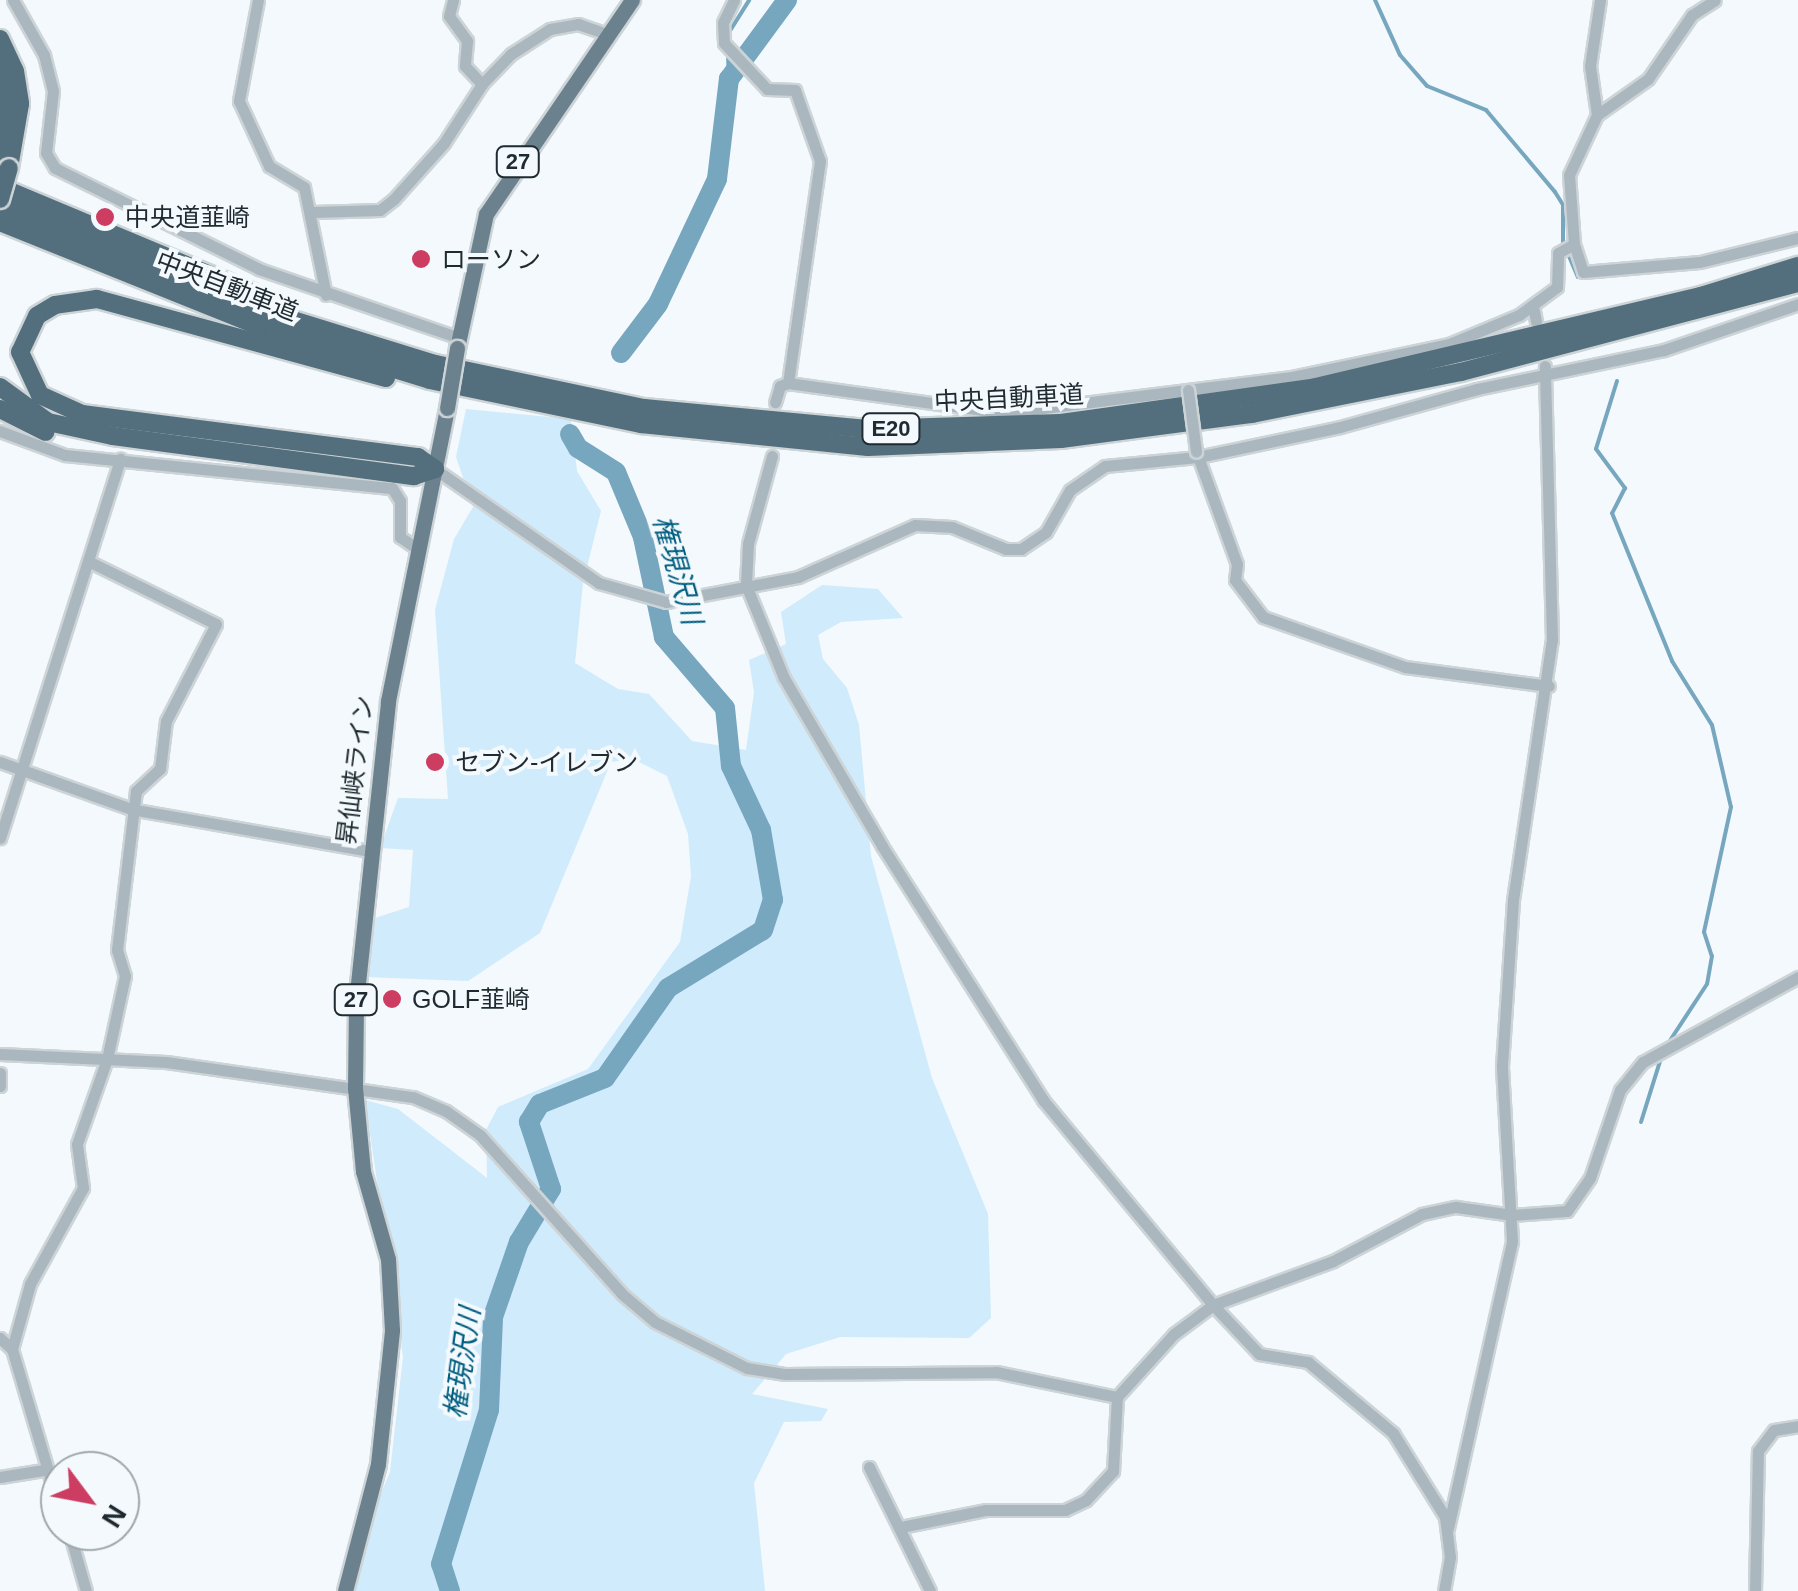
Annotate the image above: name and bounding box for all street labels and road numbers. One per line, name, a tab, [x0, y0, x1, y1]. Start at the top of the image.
road number: 27	[496, 145, 540, 179]
street label: 中央自動車道	[152, 245, 302, 327]
street label: 中央自動車道	[933, 379, 1085, 417]
road number: E20	[861, 412, 921, 446]
street label: 昇仙峡ライン	[331, 694, 379, 846]
road number: 27	[334, 983, 378, 1017]

